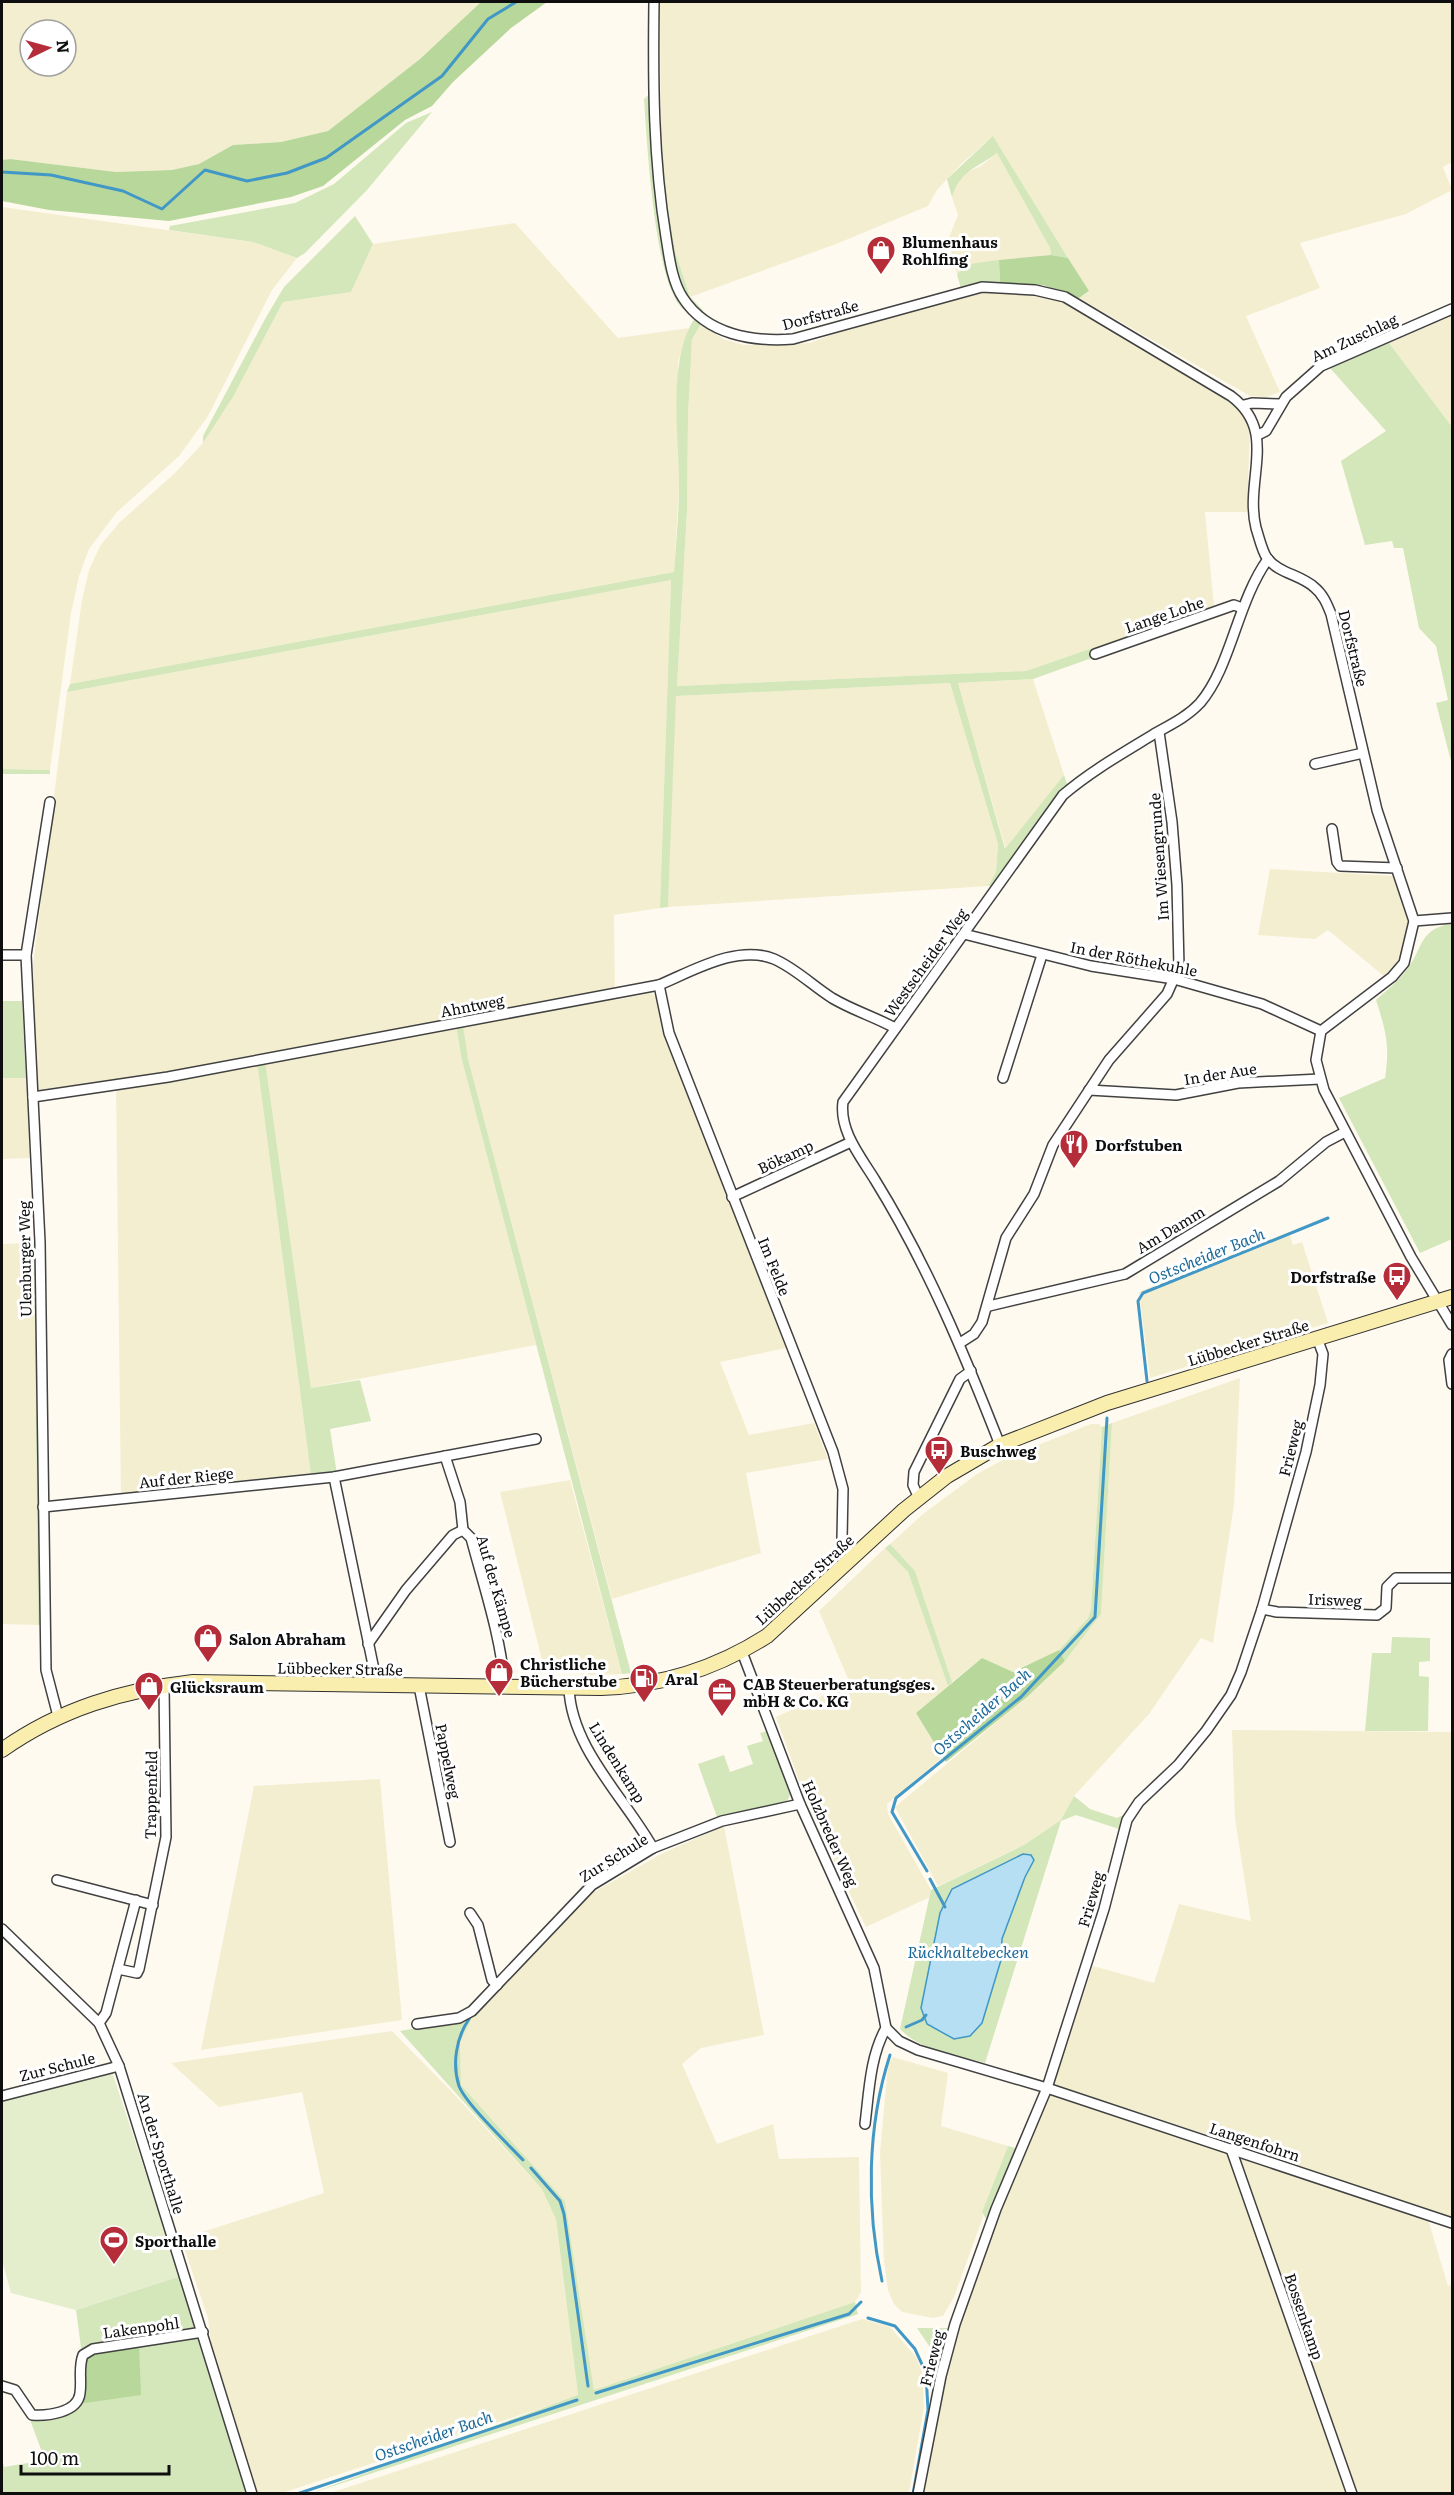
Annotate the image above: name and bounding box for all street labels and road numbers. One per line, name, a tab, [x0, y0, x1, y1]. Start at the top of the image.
street label: Dorfstraße	[779, 293, 861, 335]
street label: Am Zuschlag	[1307, 307, 1402, 367]
street label: Lange Lohe	[1121, 590, 1207, 638]
street label: Dorfstraße	[1333, 607, 1375, 689]
street label: Im Wiesengrunde	[1142, 792, 1174, 922]
street label: Westscheider Weg	[878, 902, 973, 1021]
street label: In der Röthekuhle	[1068, 934, 1200, 982]
street label: Ahntweg	[438, 987, 507, 1022]
street label: In der Aue	[1182, 1056, 1258, 1090]
street label: Bökamp	[753, 1133, 817, 1179]
street label: Am Damm	[1131, 1199, 1209, 1259]
street label: Ulenburger Weg	[11, 1200, 37, 1318]
street label: Im Felde	[753, 1233, 797, 1299]
street label: Lübbecker Straße	[1184, 1313, 1312, 1371]
street label: Frieweg	[1272, 1417, 1308, 1479]
street label: Auf der Riege	[138, 1461, 235, 1493]
street label: Lübbecker Straße	[750, 1528, 859, 1630]
street label: Auf der Kämpe	[471, 1532, 523, 1640]
street label: Irisweg	[1308, 1587, 1363, 1611]
street label: Lübbecker Straße	[277, 1655, 403, 1681]
street label: Lindenkamp	[584, 1717, 652, 1807]
street label: Pappelweg	[430, 1721, 468, 1801]
street label: Trappenfeld	[138, 1750, 162, 1840]
street label: Holzbreder Weg	[797, 1776, 865, 1891]
street label: Zur Schule	[574, 1827, 652, 1887]
street label: Frieweg	[1071, 1868, 1109, 1930]
street label: Zur Schule	[17, 2045, 98, 2087]
street label: An der Sporthalle	[133, 2089, 191, 2217]
street label: Langenfohrn	[1207, 2116, 1303, 2166]
street label: Bossenkamp	[1279, 2270, 1331, 2362]
street label: Lakenpohl	[101, 2310, 181, 2344]
street label: Frieweg	[913, 2327, 949, 2389]

